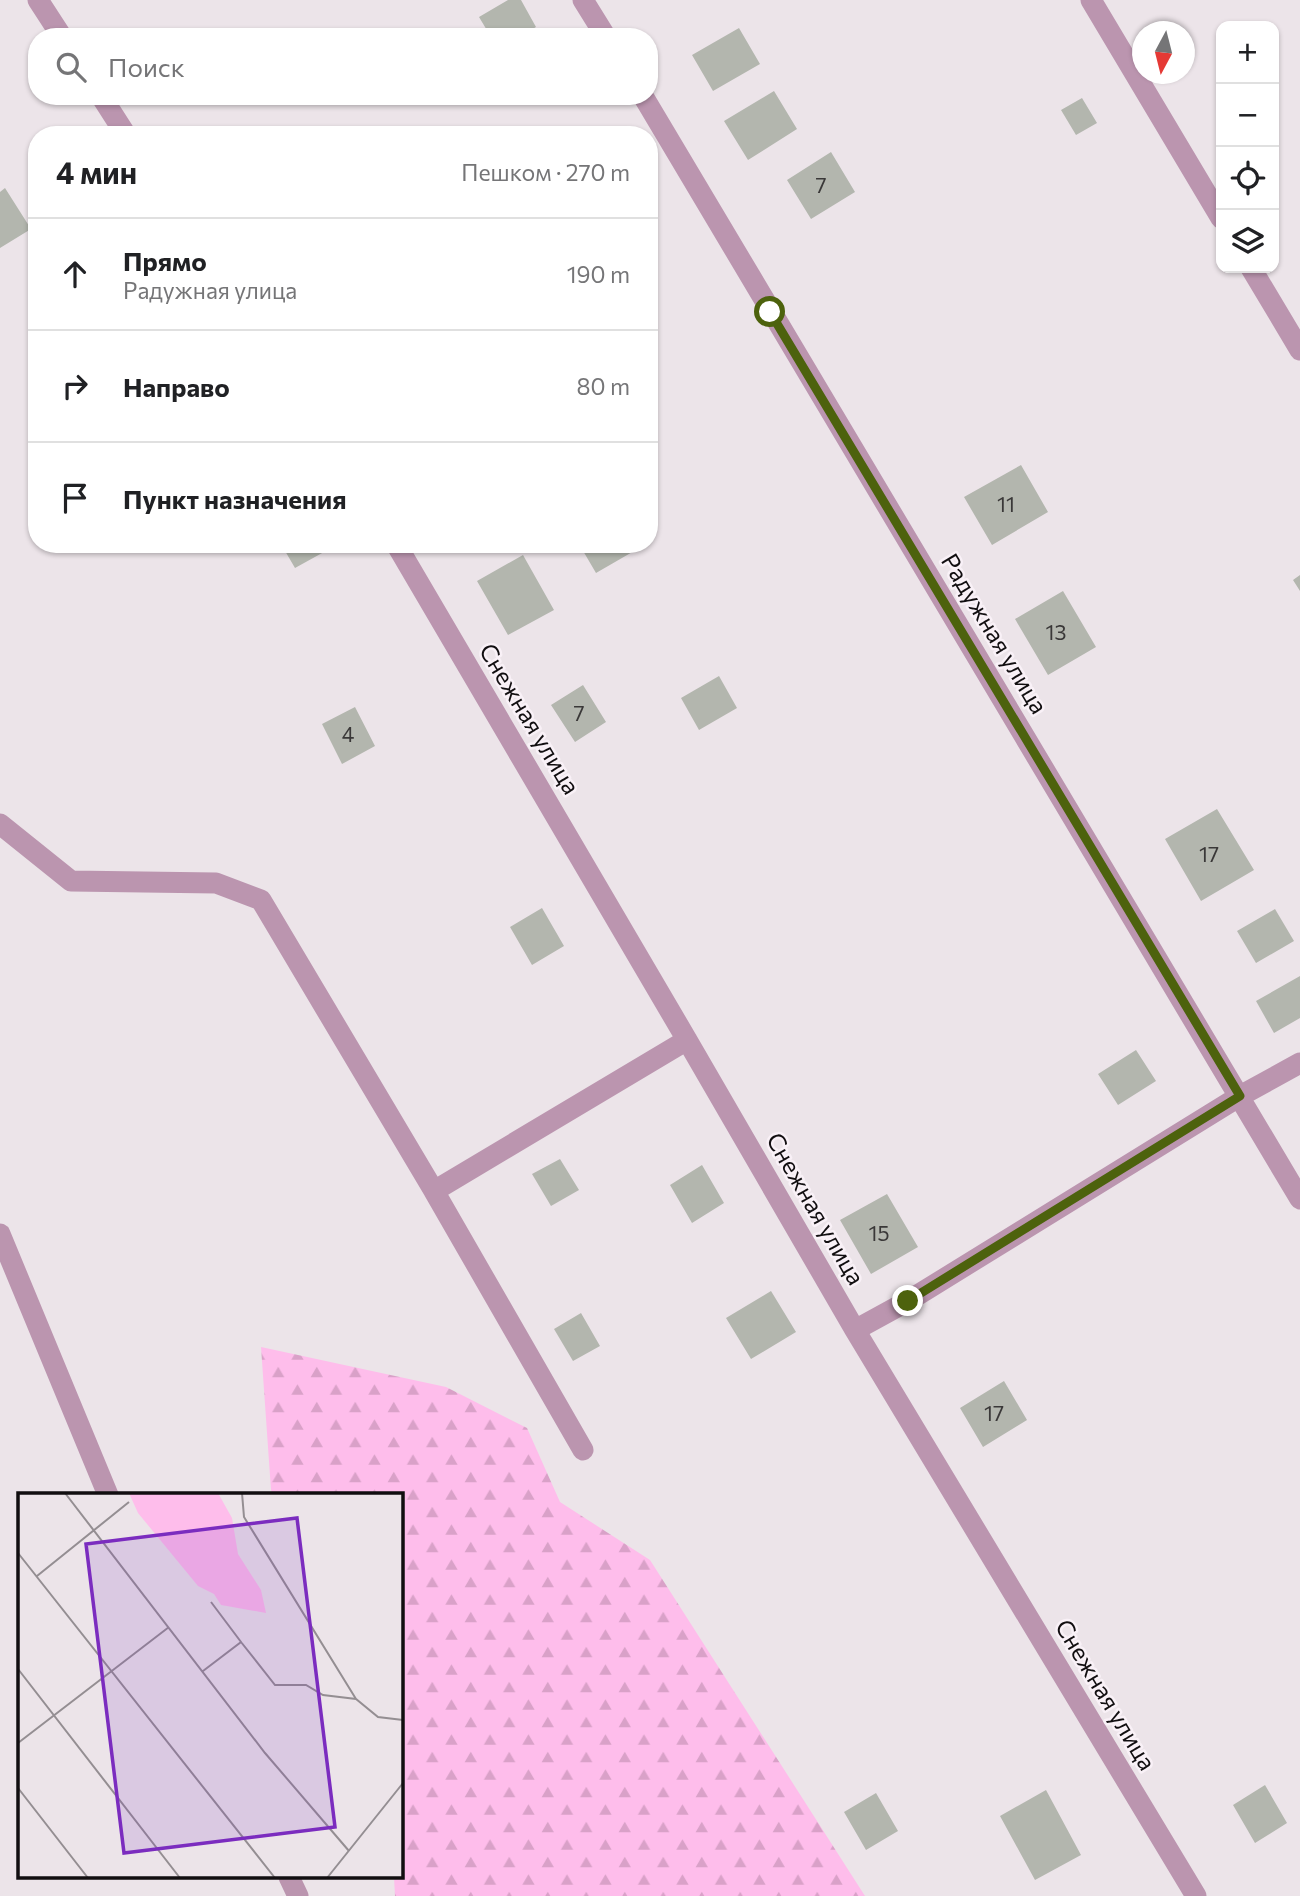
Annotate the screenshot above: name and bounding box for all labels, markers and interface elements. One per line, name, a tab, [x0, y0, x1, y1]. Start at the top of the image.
north arrow	[1132, 21, 1195, 84]
map controls	[1216, 21, 1279, 273]
button: +	[1216, 21, 1279, 84]
search box	[28, 28, 658, 105]
icon: search	[52, 48, 90, 86]
text: Поиск	[108, 51, 185, 82]
button: −	[1216, 84, 1279, 147]
button: locate	[1216, 147, 1279, 210]
text: 4 мин	[56, 153, 137, 190]
text: Пешком · 270 m	[461, 158, 630, 186]
house number: 7	[815, 172, 827, 197]
button: layers	[1216, 210, 1279, 273]
text: Прямо	[123, 245, 207, 276]
icon: ahead	[56, 255, 94, 293]
text: 190 m	[567, 260, 630, 288]
text: Радужная улица	[123, 276, 297, 304]
route start	[754, 296, 785, 327]
icon: right	[56, 367, 94, 405]
text: Направо	[123, 371, 230, 402]
text: 80 m	[577, 372, 630, 400]
icon: arrive	[56, 479, 94, 517]
text: Пункт назначения	[123, 483, 347, 514]
house number: 11	[997, 491, 1015, 516]
street label: Радужная улица	[936, 548, 1055, 719]
house number: 13	[1046, 619, 1066, 644]
street label: Снежная улица	[474, 638, 587, 799]
house number: 7	[573, 700, 585, 725]
house number: 4	[342, 721, 355, 746]
house number: 17	[1199, 841, 1219, 866]
street label: Снежная улица	[761, 1127, 872, 1289]
house number: 15	[868, 1220, 890, 1245]
route end	[892, 1285, 923, 1316]
house number: 17	[984, 1400, 1004, 1425]
inset map	[18, 1493, 402, 1878]
street label: Снежная улица	[1050, 1614, 1163, 1775]

